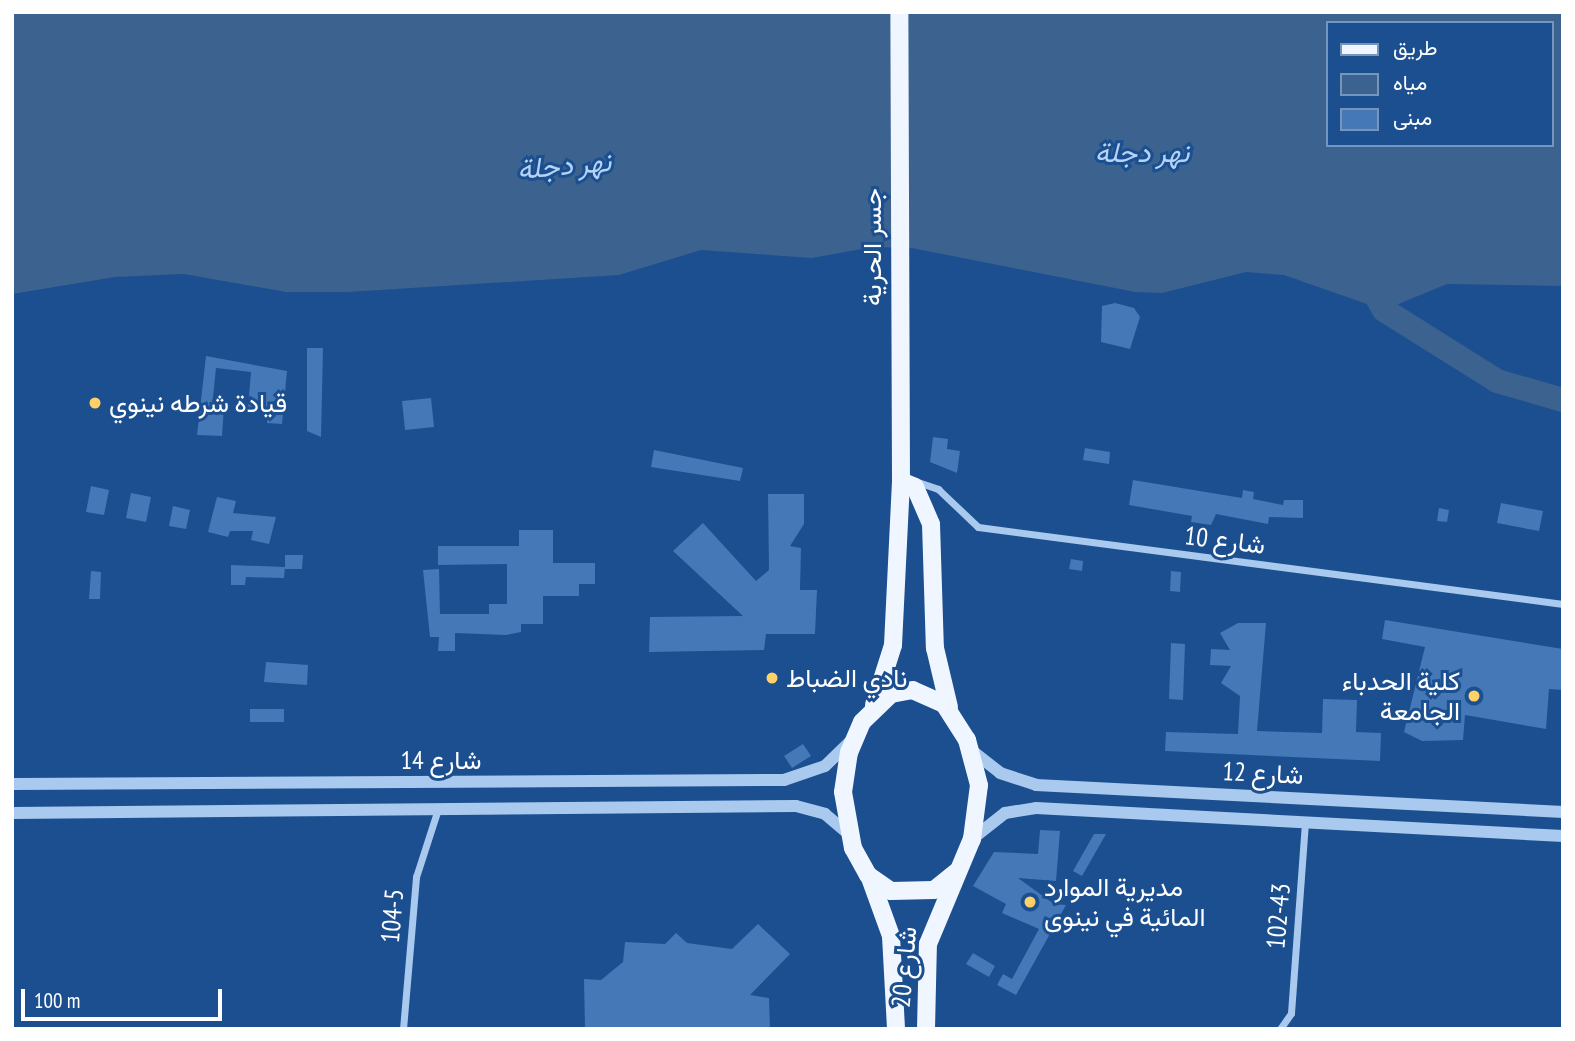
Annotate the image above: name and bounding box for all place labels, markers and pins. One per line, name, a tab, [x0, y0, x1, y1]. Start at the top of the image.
place label: قيادة شرطه نينوي	[109, 387, 287, 419]
marker: قيادة شرطه نينوي	[87, 395, 103, 411]
place label: نادي الضباط	[786, 662, 907, 694]
place label: كلية الحدباء الجامعة	[1342, 665, 1460, 726]
marker: نادي الضباط	[764, 670, 780, 686]
marker: كلية الحدباء الجامعة	[1466, 688, 1482, 704]
place label: مديرية الموارد المائية في نينوى	[1044, 871, 1205, 932]
marker: مديرية الموارد المائية في نينوى	[1022, 894, 1038, 910]

